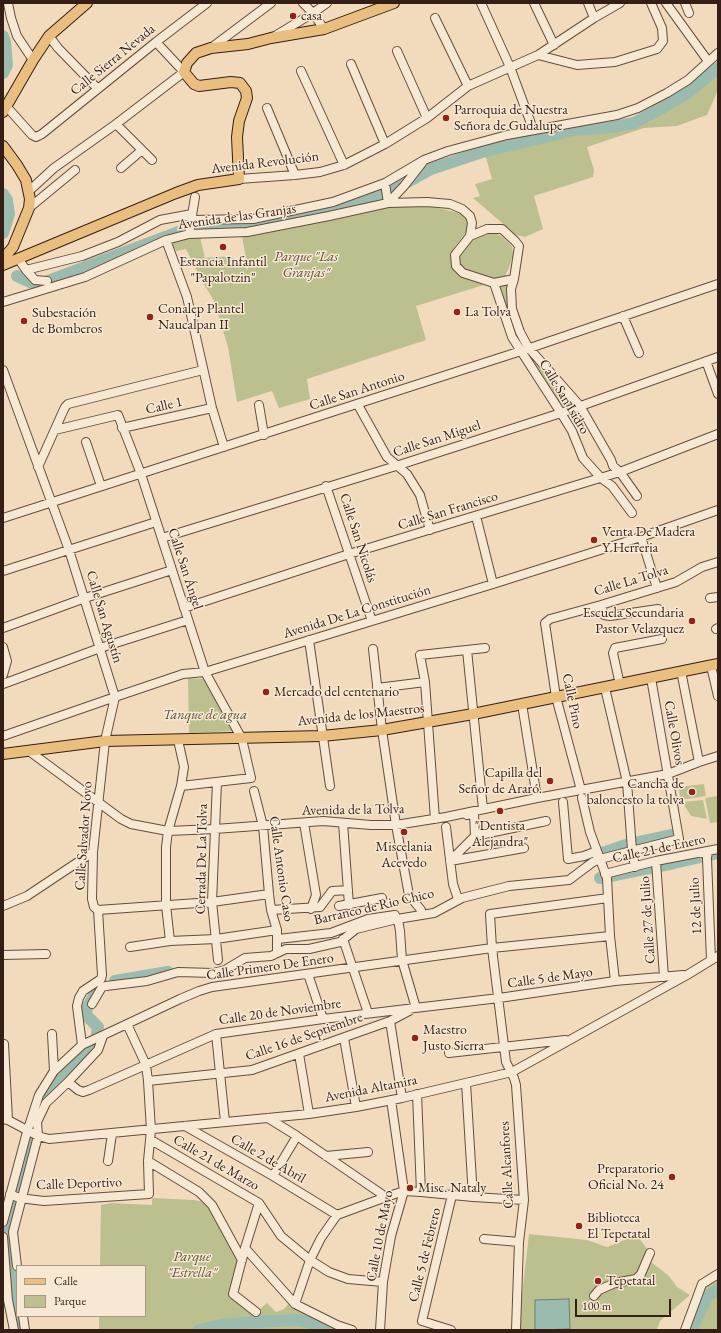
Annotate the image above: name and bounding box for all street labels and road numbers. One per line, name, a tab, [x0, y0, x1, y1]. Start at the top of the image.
street label: Calle Sierra Nevada	[67, 21, 159, 99]
street label: Avenida Revolución	[210, 148, 320, 178]
street label: Avenida de las Granjas	[177, 200, 297, 234]
street label: Calle San Isidro	[535, 357, 593, 437]
street label: Calle San Antonio	[307, 368, 407, 414]
street label: Calle 1	[144, 394, 184, 418]
street label: Calle San Miguel	[391, 417, 483, 461]
street label: Calle San Francisco	[396, 488, 500, 534]
street label: Calle San Nicolás	[336, 491, 380, 585]
street label: Calle San Ángel	[164, 526, 206, 612]
street label: Calle La Tolva	[592, 562, 670, 600]
street label: Calle San Agustín	[82, 569, 126, 665]
street label: Avenida De La Constitución	[281, 582, 433, 642]
street label: Calle Pino	[558, 672, 586, 730]
street label: Calle Olivos	[660, 699, 688, 767]
street label: Avenida de los Maestros	[297, 700, 425, 730]
street label: Calle Salvador Novo	[72, 781, 96, 891]
street label: Avenida de la Tolva	[301, 801, 405, 819]
street label: Cerrada De La Tolva	[193, 804, 211, 914]
street label: Calle Antonio Caso	[265, 815, 297, 923]
street label: Calle 21 de Enero	[611, 831, 707, 867]
street label: Calle 27 de Julio	[637, 876, 659, 964]
street label: 12 de Julio	[686, 877, 706, 935]
street label: Barranco de Rio Chico	[312, 885, 436, 929]
street label: Calle Primero De Enero	[205, 950, 335, 984]
street label: Calle 5 de Mayo	[506, 964, 594, 992]
street label: Calle 20 de Noviembre	[218, 995, 342, 1029]
street label: Calle 16 de Septiembre	[243, 1009, 365, 1065]
street label: Avenida Altamira	[323, 1072, 419, 1106]
street label: Calle Alcanfores	[496, 1121, 518, 1209]
street label: Calle 2 de Abril	[228, 1131, 308, 1187]
street label: Calle 21 de Marzo	[170, 1132, 262, 1194]
street label: Calle Deportivo	[36, 1174, 122, 1194]
street label: Calle 10 de Mayo	[363, 1189, 397, 1283]
street label: Calle 5 de Febrero	[405, 1206, 445, 1304]

